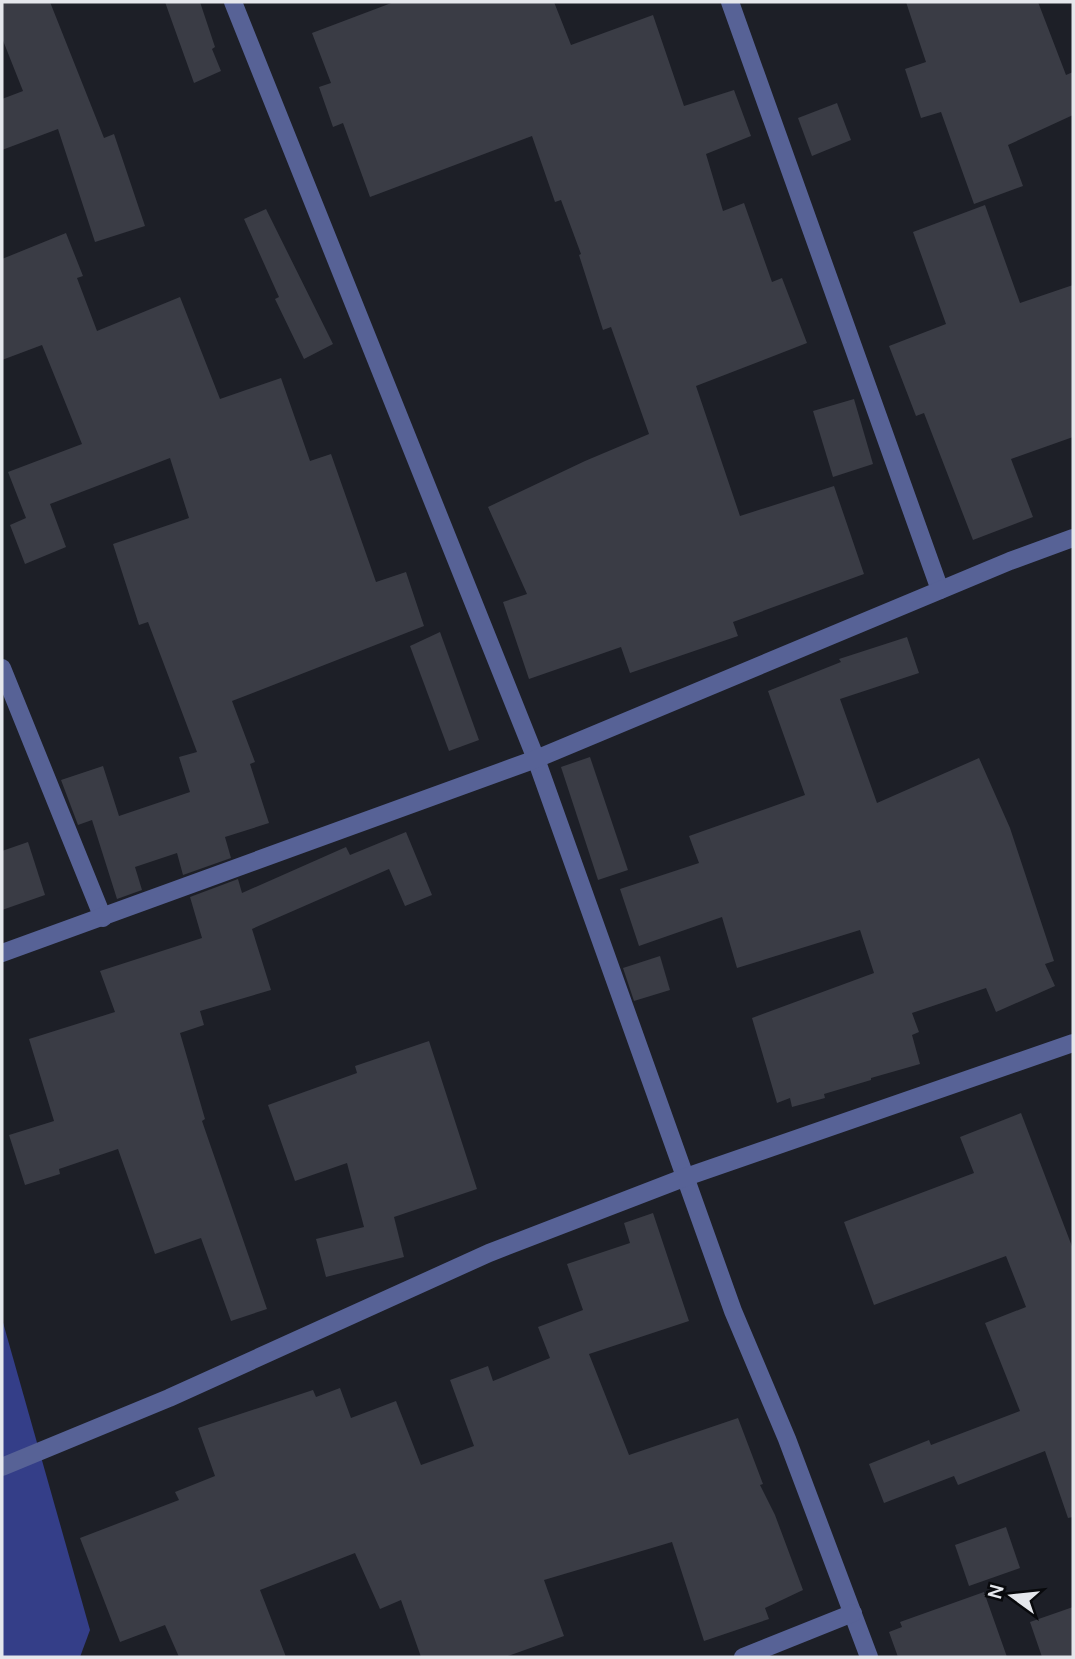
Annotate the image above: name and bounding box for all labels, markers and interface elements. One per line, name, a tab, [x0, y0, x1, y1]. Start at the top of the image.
north arrow	[977, 1561, 1047, 1631]
text: N	[981, 1582, 1010, 1602]

